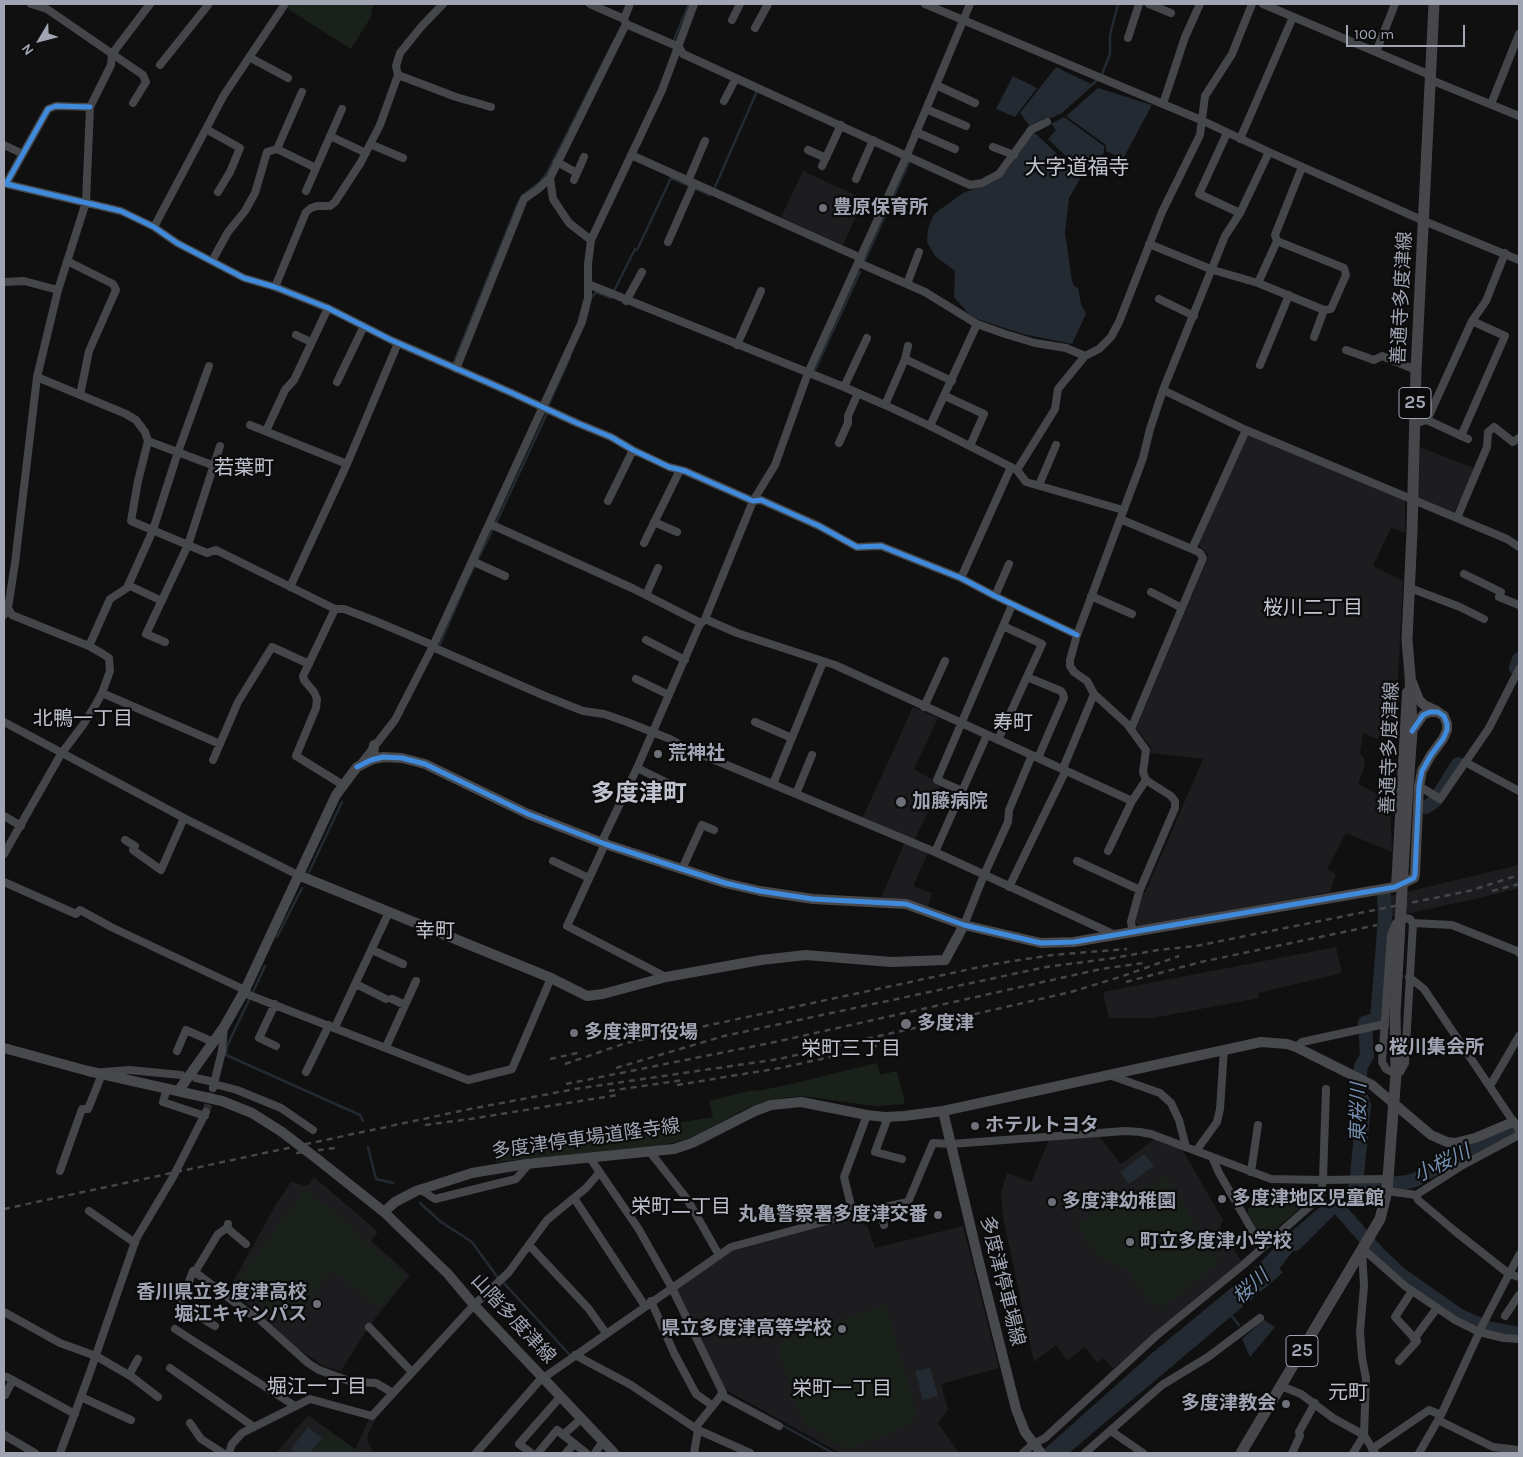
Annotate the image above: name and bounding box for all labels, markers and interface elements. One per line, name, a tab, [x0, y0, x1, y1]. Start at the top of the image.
north arrow	[15, 15, 65, 65]
scale bar	[1348, 15, 1467, 47]
text: 100 m	[1354, 25, 1394, 43]
text: N	[18, 40, 37, 58]
district label: 大字道福寺	[1025, 155, 1129, 181]
place label: 豊原保育所	[833, 197, 928, 219]
marker: 豊原保育所	[817, 202, 829, 214]
street label: 善通寺多度津線	[1387, 231, 1417, 365]
road number: 25	[1399, 388, 1431, 418]
district label: 若葉町	[214, 456, 274, 480]
district label: 桜川二丁目	[1263, 596, 1363, 620]
street label: 善通寺多度津線	[1376, 681, 1404, 815]
district label: 北鴨一丁目	[33, 707, 133, 731]
district label: 寿町	[993, 711, 1033, 735]
place label: 荒神社	[668, 743, 725, 765]
marker: 荒神社	[652, 748, 664, 760]
district label: 多度津町	[591, 780, 687, 808]
place label: 加藤病院	[912, 791, 988, 813]
marker: 加藤病院	[894, 795, 908, 809]
district label: 幸町	[415, 919, 455, 943]
place label: 多度津	[917, 1013, 974, 1035]
marker: 多度津	[899, 1017, 913, 1031]
place label: 多度津町役場	[584, 1022, 698, 1044]
marker: 多度津町役場	[568, 1027, 580, 1039]
district label: 栄町三丁目	[801, 1037, 901, 1061]
place label: 桜川集会所	[1389, 1037, 1484, 1059]
marker: 桜川集会所	[1373, 1042, 1385, 1054]
water label: 東桜川	[1346, 1083, 1372, 1143]
street label: 多度津停車場道隆寺線	[490, 1114, 682, 1164]
place label: ホテルトヨタ	[985, 1115, 1099, 1137]
marker: ホテルトヨタ	[969, 1120, 981, 1132]
water label: 小桜川	[1410, 1140, 1474, 1188]
place label: 多度津地区児童館	[1232, 1188, 1384, 1210]
place label: 多度津幼稚園	[1062, 1191, 1176, 1213]
marker: 多度津地区児童館	[1216, 1193, 1228, 1205]
district label: 栄町二丁目	[631, 1195, 731, 1219]
marker: 多度津幼稚園	[1046, 1196, 1058, 1208]
place label: 丸亀警察署多度津交番	[738, 1204, 928, 1226]
marker: 丸亀警察署多度津交番	[932, 1209, 944, 1221]
street label: 多度津停車場線	[975, 1214, 1029, 1348]
place label: 町立多度津小学校	[1140, 1231, 1292, 1253]
marker: 町立多度津小学校	[1124, 1236, 1136, 1248]
water label: 桜川	[1228, 1265, 1274, 1309]
street label: 山階多度津線	[466, 1270, 560, 1368]
place label: 香川県立多度津高校 堀江キャンパス	[136, 1282, 307, 1326]
marker: 香川県立多度津高校 堀江キャンパス	[311, 1298, 323, 1310]
place label: 県立多度津高等学校	[661, 1318, 832, 1340]
marker: 県立多度津高等学校	[836, 1323, 848, 1335]
road number: 25	[1286, 1335, 1318, 1366]
district label: 堀江一丁目	[267, 1375, 367, 1399]
district label: 栄町一丁目	[792, 1377, 892, 1401]
district label: 元町	[1328, 1381, 1368, 1405]
place label: 多度津教会	[1181, 1393, 1276, 1415]
marker: 多度津教会	[1280, 1398, 1292, 1410]

